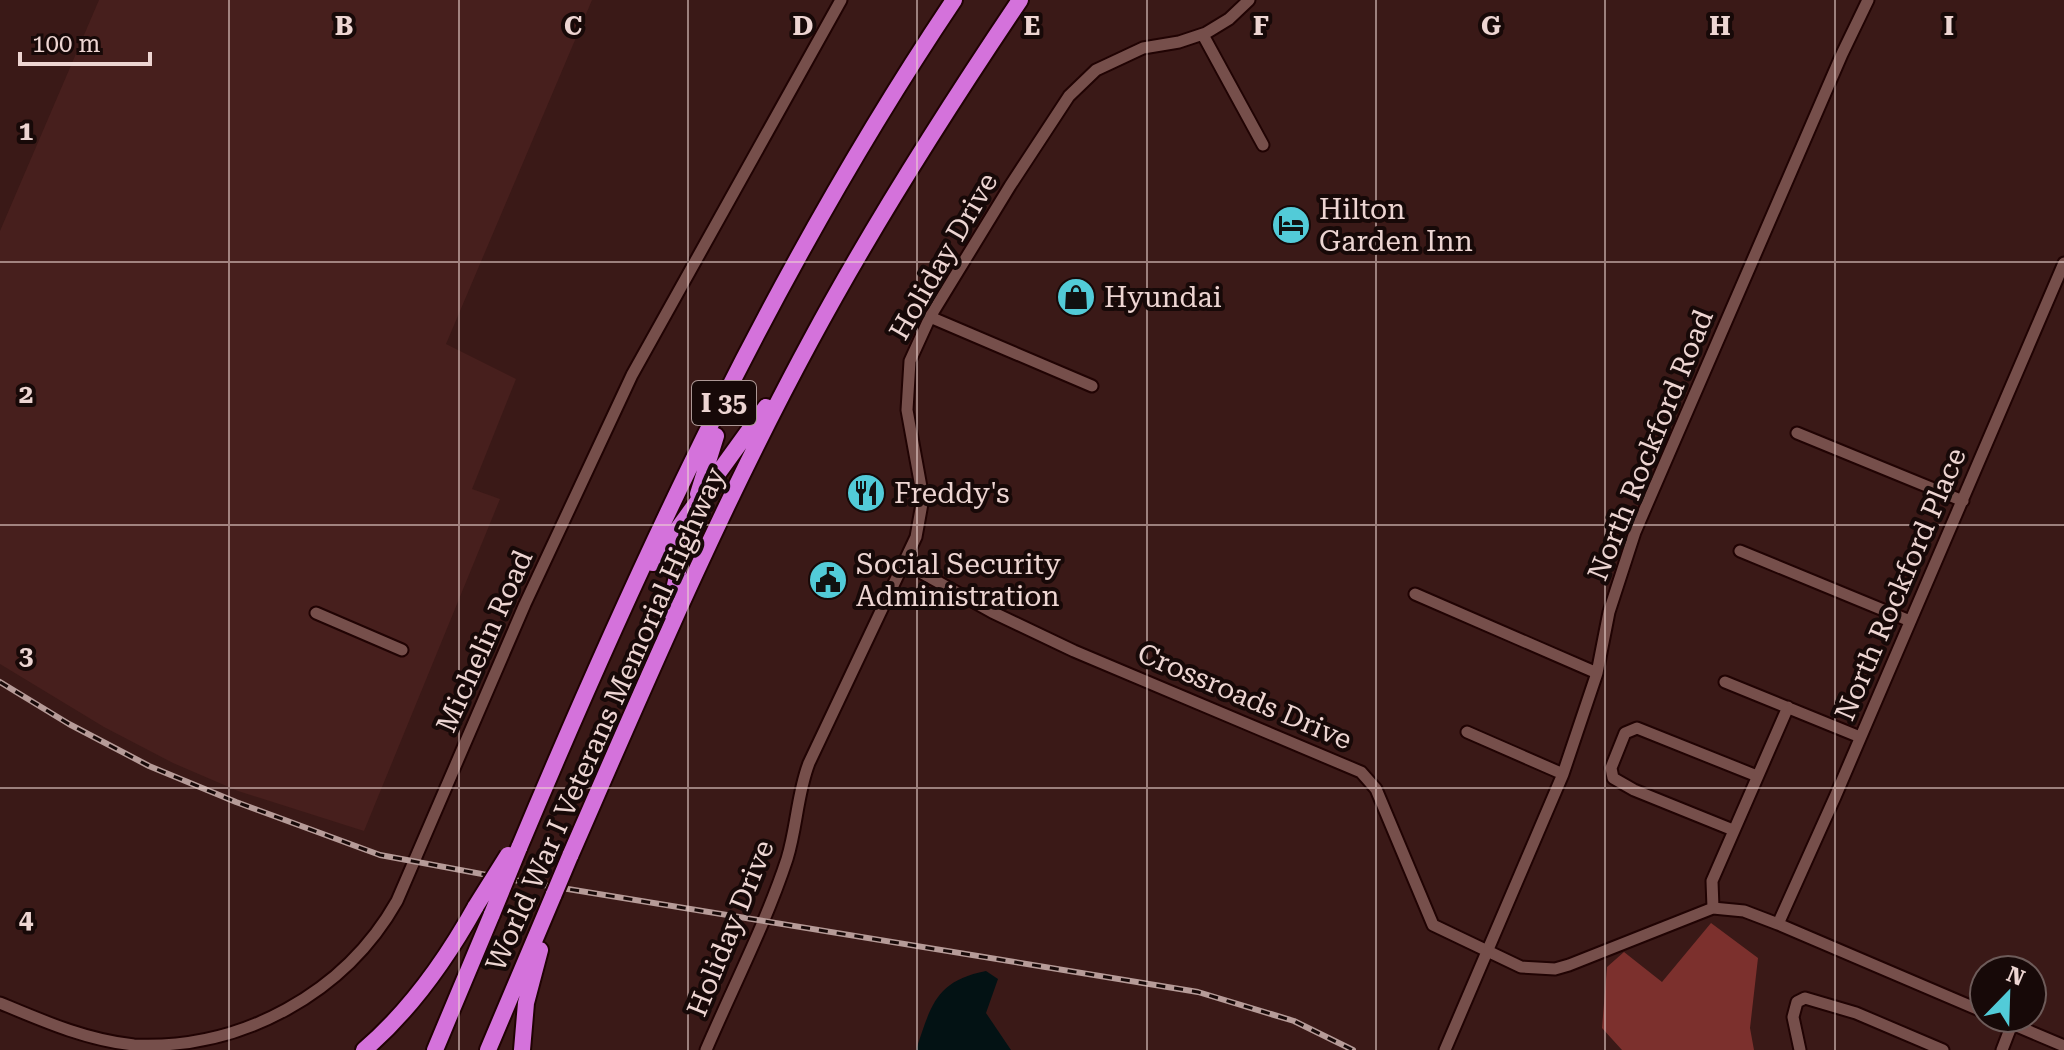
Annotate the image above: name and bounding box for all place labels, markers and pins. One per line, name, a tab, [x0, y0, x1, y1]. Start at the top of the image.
place label: Hilton Garden Inn	[1319, 193, 1473, 258]
hotel icon: Hilton Garden Inn	[1270, 204, 1312, 246]
shop icon: Hyundai	[1055, 276, 1097, 318]
place label: Hyundai	[1104, 281, 1222, 314]
restaurant icon: Freddy's	[845, 472, 887, 514]
place label: Freddy's	[894, 477, 1010, 510]
place label: Social Security Administration	[856, 548, 1061, 613]
public building icon: Social Security Administration	[807, 559, 849, 601]

